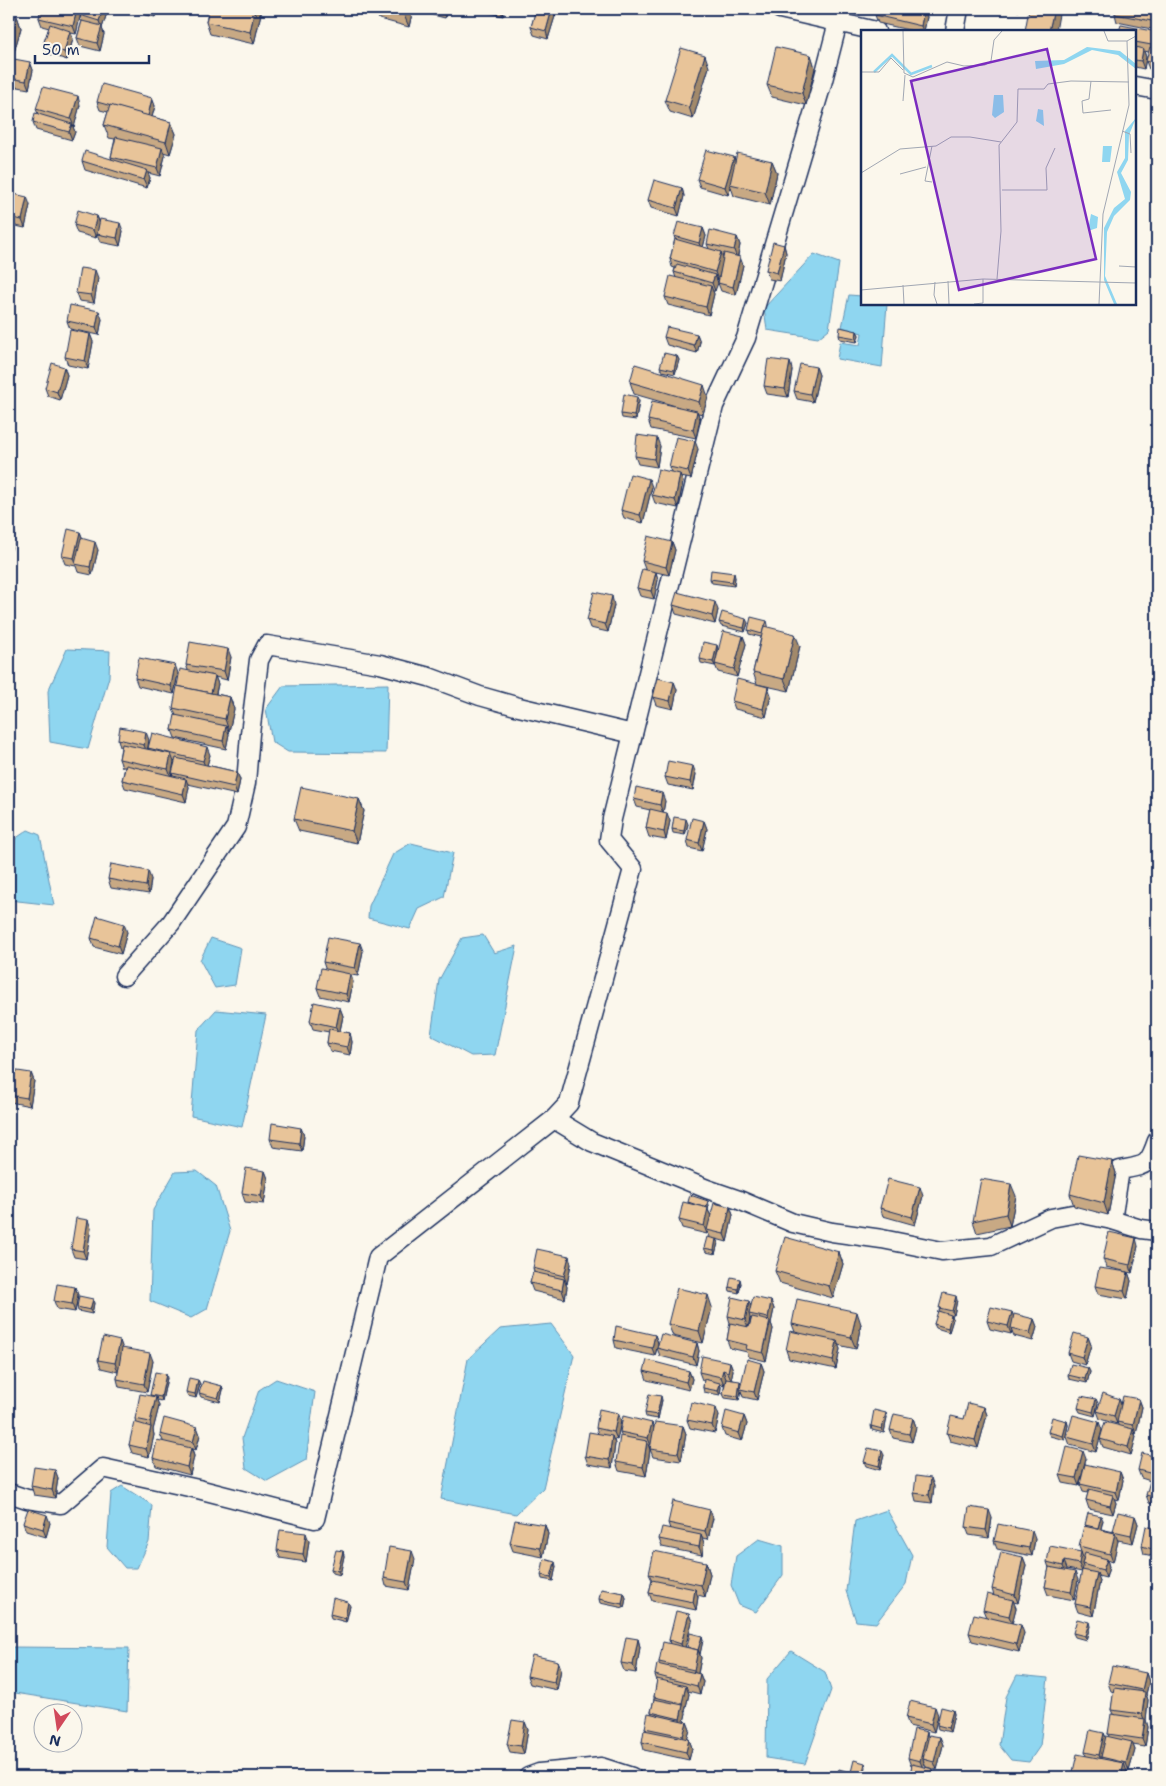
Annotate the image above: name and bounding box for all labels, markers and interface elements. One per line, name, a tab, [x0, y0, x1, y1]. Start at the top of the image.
inset map	[861, 30, 1136, 305]
scale bar	[35, 32, 149, 64]
text: 50 m	[42, 40, 80, 60]
north arrow	[32, 1704, 82, 1754]
text: N	[48, 1731, 63, 1751]

